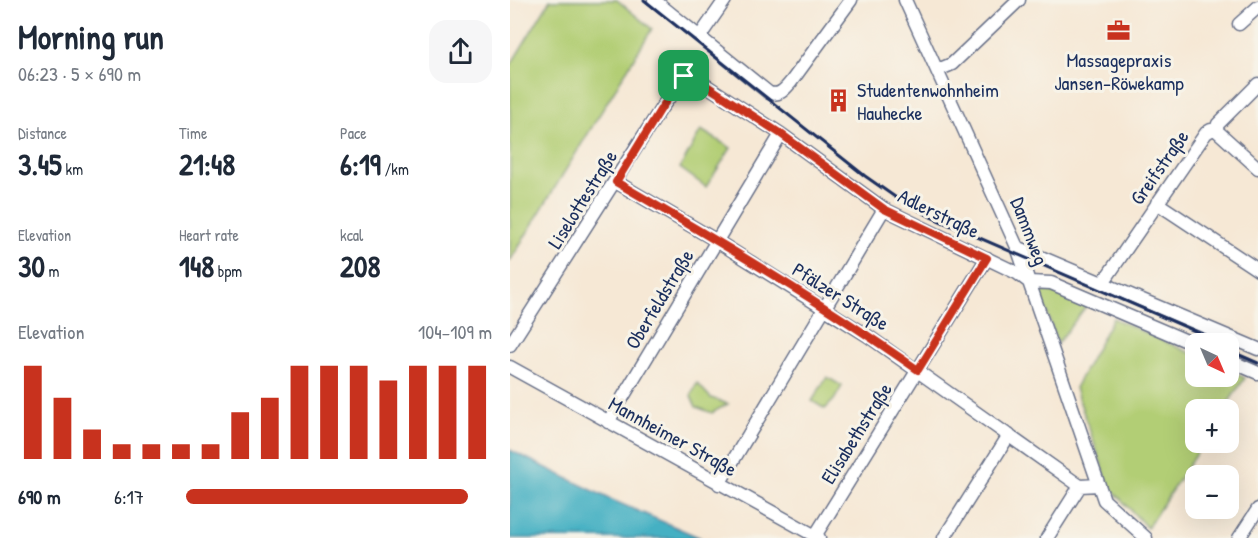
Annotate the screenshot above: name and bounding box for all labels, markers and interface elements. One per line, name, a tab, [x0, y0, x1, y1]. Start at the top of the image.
text: Morning run	[18, 15, 164, 59]
office icon: Massagepraxis Jansen-Röwekamp	[1106, 18, 1132, 44]
button: share	[429, 20, 492, 83]
place label: Massagepraxis Jansen-Röwekamp	[1054, 46, 1184, 96]
pin	[658, 50, 709, 101]
icon: arrive	[667, 59, 700, 92]
text: 06:23 · 5 × 690 m	[18, 60, 141, 87]
place label: Studentenwohnheim Hauhecke	[857, 76, 999, 126]
building icon: Studentenwohnheim Hauhecke	[826, 87, 852, 113]
text: Distance	[18, 122, 67, 144]
text: Time	[179, 122, 207, 144]
text: Pace	[340, 122, 367, 144]
street label: Greifstraße	[1123, 124, 1195, 210]
text: 3.45	[18, 144, 62, 184]
text: 21:48	[179, 144, 235, 184]
text: 6:19	[340, 144, 381, 184]
street label: Liselottestraße	[541, 145, 623, 253]
text: km	[62, 158, 83, 180]
text: /km	[381, 158, 409, 180]
street label: Adlerstraße	[894, 182, 984, 244]
street label: Dammweg	[1005, 193, 1055, 269]
text: Elevation	[18, 224, 71, 246]
text: Heart rate	[179, 224, 239, 246]
text: kcal	[340, 224, 363, 246]
street label: Oberfeldstraße	[619, 244, 699, 354]
text: 30	[18, 246, 45, 286]
text: 148	[179, 246, 214, 286]
text: 208	[340, 246, 380, 286]
street label: Pfälzer Straße	[788, 256, 894, 336]
text: m	[45, 260, 59, 282]
text: bpm	[214, 260, 242, 282]
text: Elevation	[18, 318, 84, 345]
text: 104–109 m	[418, 318, 492, 345]
north arrow	[1185, 333, 1239, 387]
map controls	[1185, 333, 1239, 519]
street label: Elisabethstraße	[814, 377, 898, 489]
street label: Mannheimer Straße	[604, 390, 742, 482]
button: +	[1185, 399, 1239, 453]
button: −	[1185, 465, 1239, 519]
text: 690 m	[18, 483, 60, 510]
text: 6:17	[114, 483, 144, 510]

